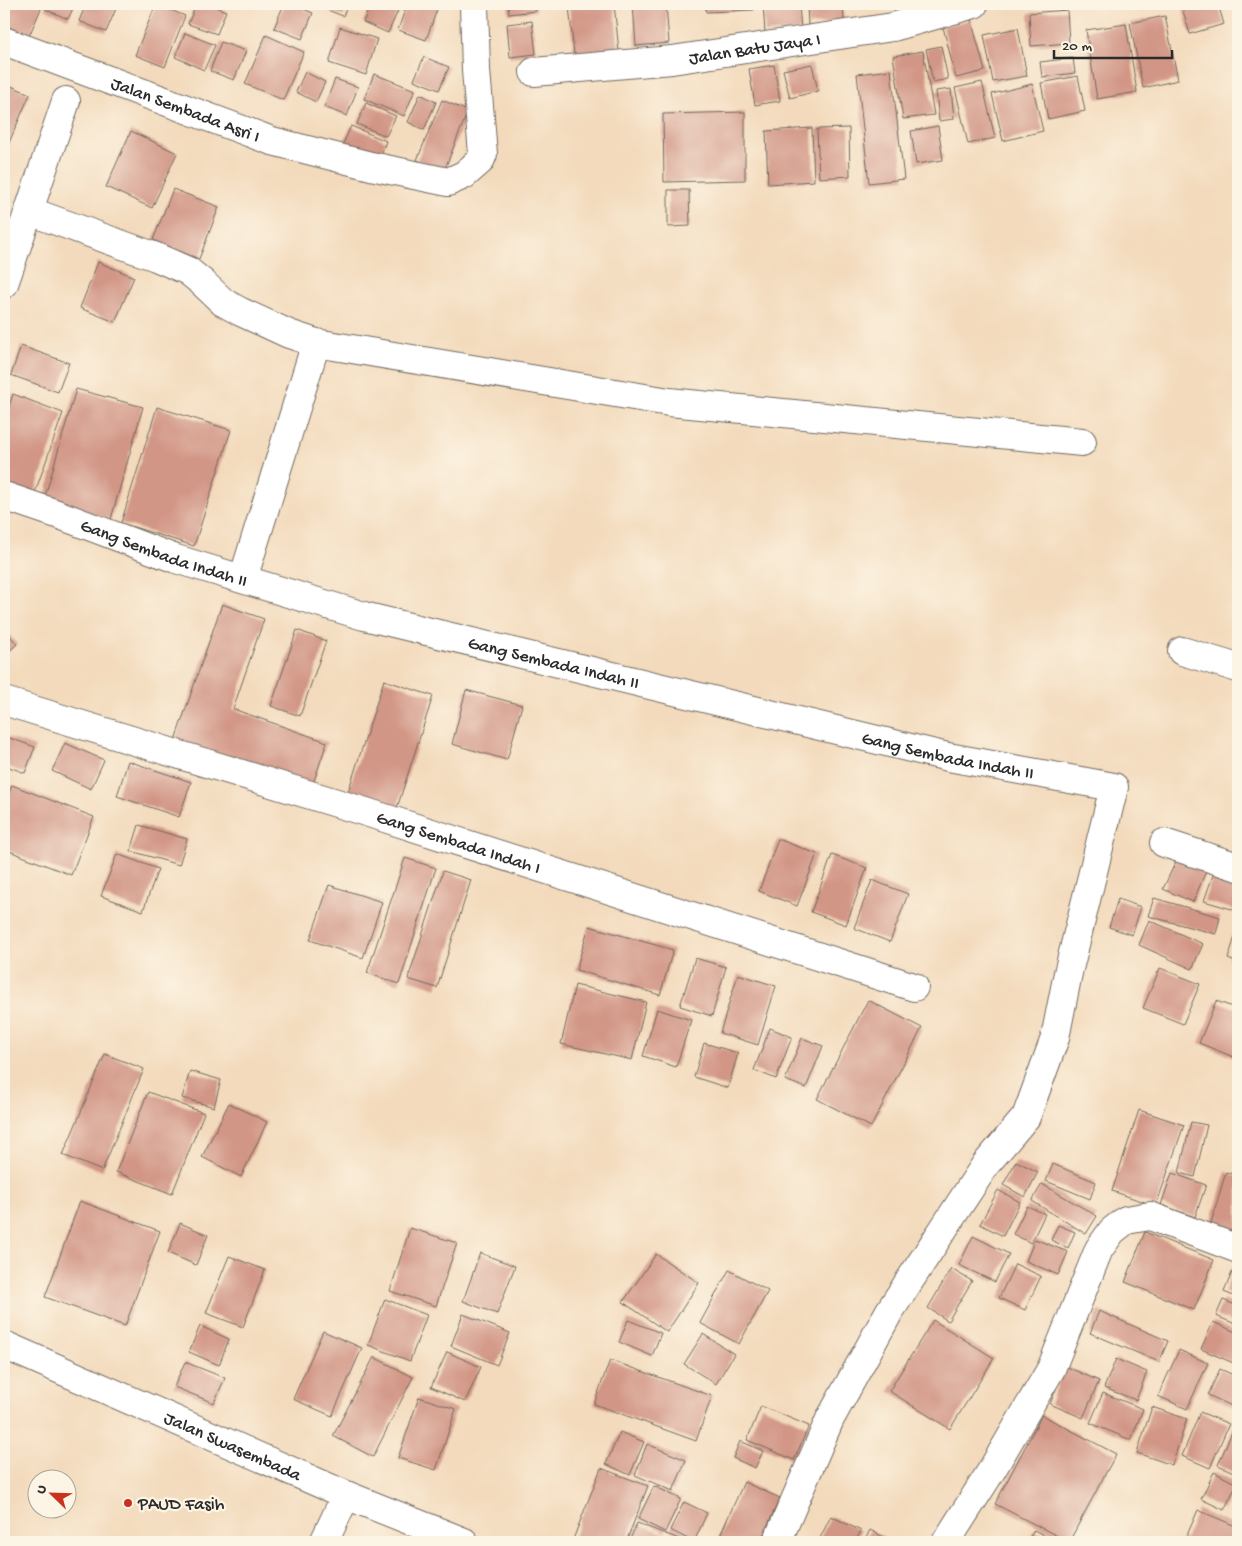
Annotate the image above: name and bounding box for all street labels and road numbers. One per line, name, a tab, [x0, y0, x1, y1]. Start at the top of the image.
street label: Jalan Batu Jaya I	[688, 30, 822, 70]
street label: Jalan Sembada Asri I	[108, 74, 262, 148]
street label: Gang Sembada Indah II	[77, 516, 250, 593]
street label: Gang Sembada Indah II	[466, 634, 641, 695]
street label: Gang Sembada Indah II	[859, 729, 1035, 785]
street label: Gang Sembada Indah I	[373, 808, 543, 880]
street label: Jalan Swasembada	[160, 1408, 305, 1487]

